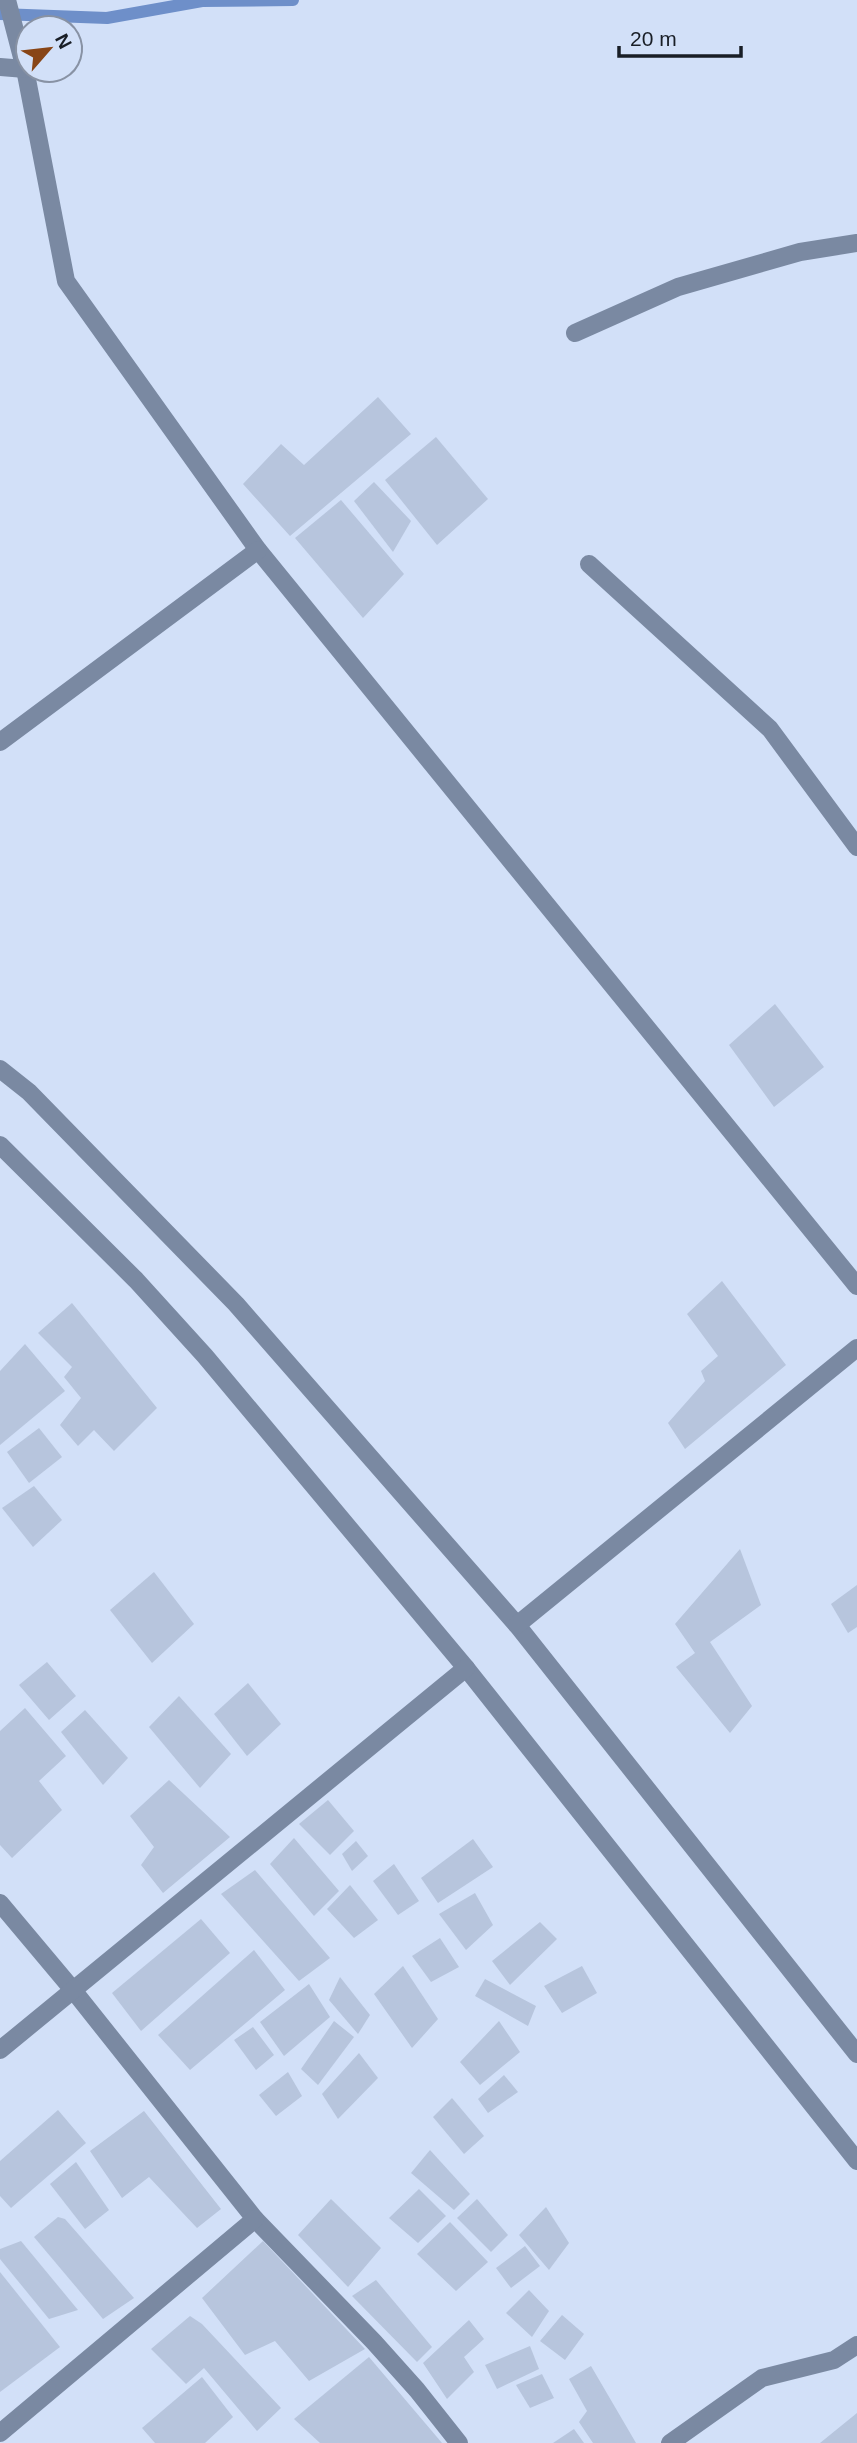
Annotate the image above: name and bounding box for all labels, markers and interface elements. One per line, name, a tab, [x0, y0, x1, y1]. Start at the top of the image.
north arrow	[14, 14, 84, 84]
scale bar	[619, 14, 742, 58]
text: 20 m	[630, 27, 677, 50]
text: N	[51, 30, 76, 52]

